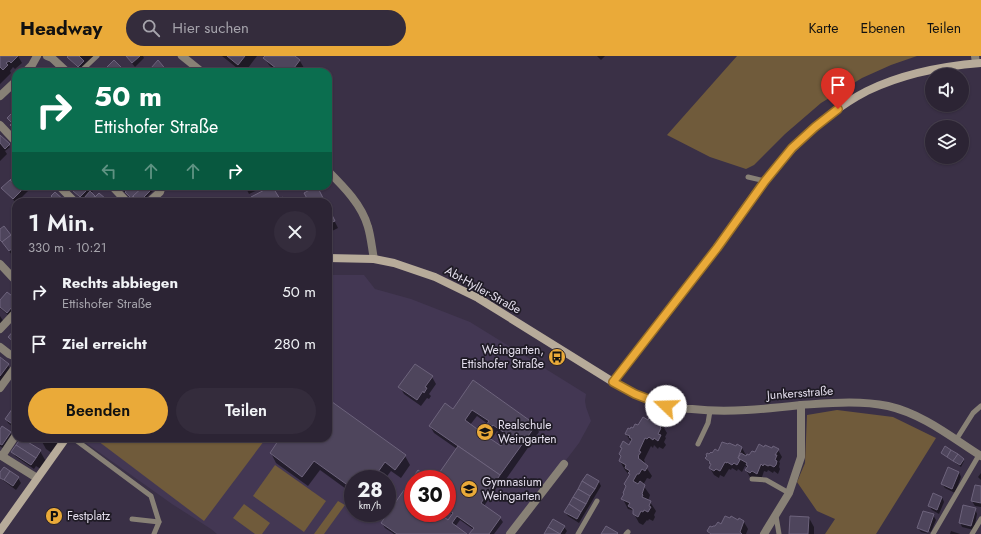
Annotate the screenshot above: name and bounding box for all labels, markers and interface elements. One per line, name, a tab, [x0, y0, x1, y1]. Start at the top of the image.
search box	[126, 10, 406, 46]
text: Headway	[20, 15, 102, 42]
icon: search	[140, 17, 162, 39]
text: Hier suchen	[172, 17, 249, 39]
text: Karte	[808, 18, 838, 38]
text: Ebenen	[860, 18, 905, 38]
text: Teilen	[927, 18, 961, 38]
pin	[821, 68, 855, 109]
map controls	[925, 68, 969, 164]
button: sound	[925, 68, 969, 112]
icon: arrive	[827, 74, 849, 96]
text: 50 m	[94, 76, 162, 117]
icon: right	[28, 84, 80, 136]
text: Ettishofer Straße	[94, 114, 218, 140]
button: layers	[925, 120, 969, 164]
icon: left	[98, 160, 120, 182]
icon: ahead	[140, 160, 162, 182]
icon: ahead	[182, 160, 204, 182]
icon: right	[224, 160, 246, 182]
text: 1 Min.	[28, 205, 95, 240]
button: close	[274, 211, 316, 253]
text: 330 m · 10:21	[28, 238, 107, 257]
street label: Abt-Hyller-Straße	[442, 262, 524, 318]
text: Rechts abbiegen	[62, 272, 178, 294]
icon: right	[28, 281, 50, 303]
text: 50 m	[282, 281, 316, 303]
text: Ettishofer Straße	[62, 294, 152, 313]
icon: arrive	[28, 333, 50, 355]
text: Ziel erreicht	[62, 333, 147, 355]
text: 280 m	[274, 333, 316, 355]
place label: Weingarten, Ettishofer Straße	[461, 341, 544, 373]
bus stop icon: Weingarten, Ettishofer Straße	[547, 347, 567, 367]
street label: Junkersstraße	[764, 382, 834, 404]
position arrow	[645, 385, 687, 427]
button: Beenden	[28, 388, 168, 434]
button: Teilen	[176, 388, 316, 434]
place label: Realschule Weingarten	[498, 416, 557, 448]
school or university icon: Realschule Weingarten	[475, 422, 495, 442]
speed limit sign: 30	[404, 470, 456, 522]
place label: Gymnasium Weingarten	[482, 473, 542, 505]
text: 28	[357, 476, 383, 505]
school or university icon: Gymnasium Weingarten	[459, 479, 479, 499]
text: km/h	[359, 498, 381, 513]
parking icon: Festplatz	[44, 506, 64, 526]
place label: Festplatz	[67, 507, 111, 525]

